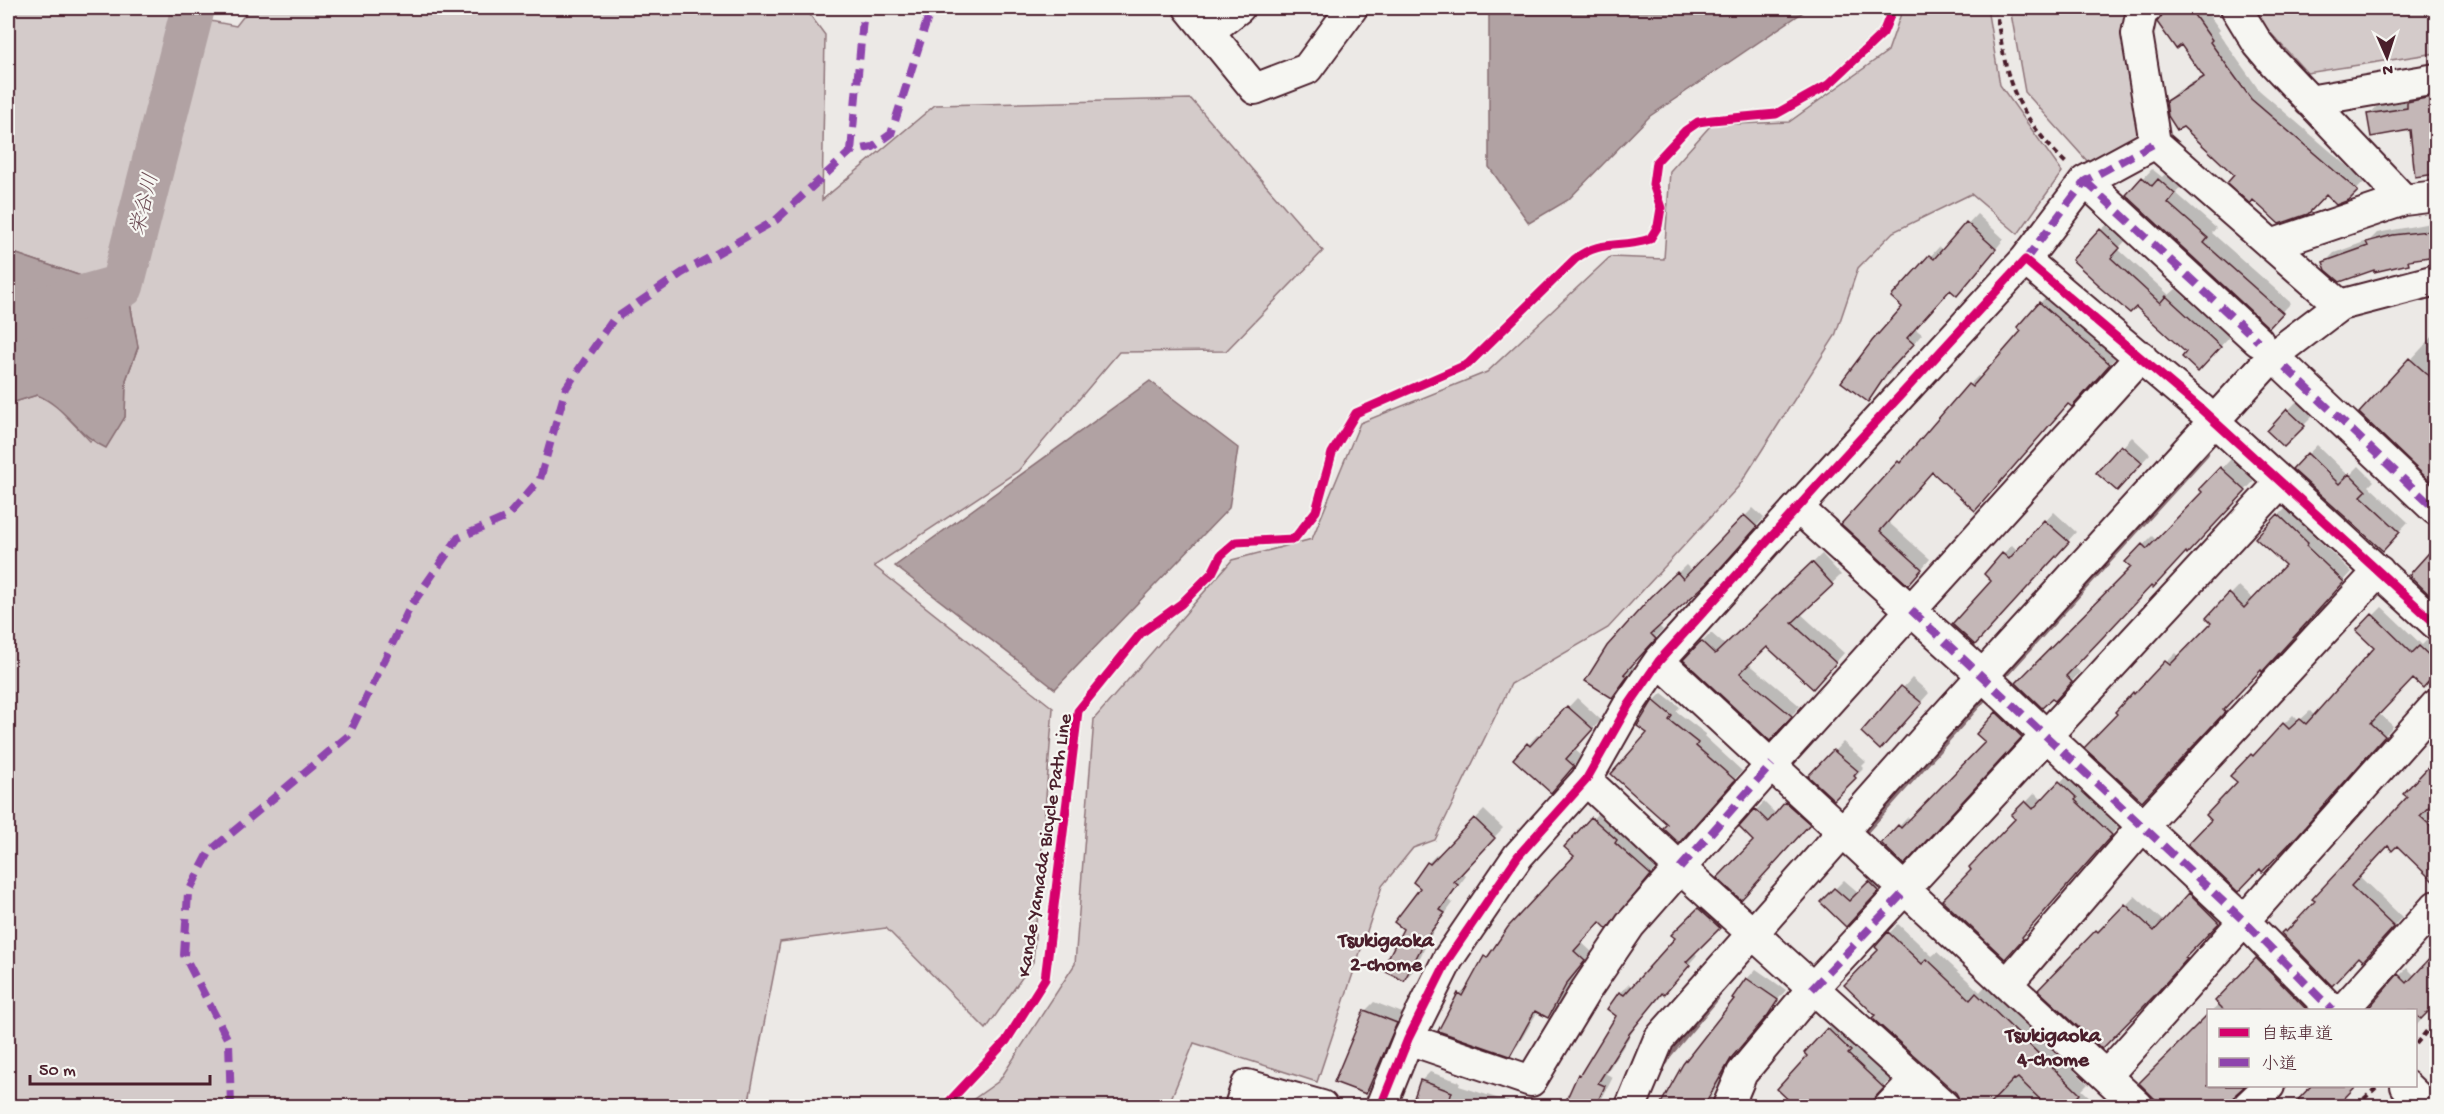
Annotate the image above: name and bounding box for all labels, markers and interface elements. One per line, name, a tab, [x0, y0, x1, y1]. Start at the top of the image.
north arrow	[2357, 27, 2417, 87]
text: N	[2381, 59, 2393, 78]
water label: 栄谷川	[126, 171, 166, 238]
street label: Kande Yamada Bicycle Path Line	[1014, 712, 1079, 979]
district label: Tsukigaoka 2-chome	[1336, 930, 1435, 979]
legend	[2207, 1009, 2417, 1087]
text: 自転車道	[2261, 1024, 2333, 1046]
district label: Tsukigaoka 4-chome	[2003, 1025, 2102, 1074]
scale bar	[30, 1048, 210, 1086]
text: 小道	[2261, 1054, 2297, 1076]
text: 50 m	[39, 1061, 76, 1082]

